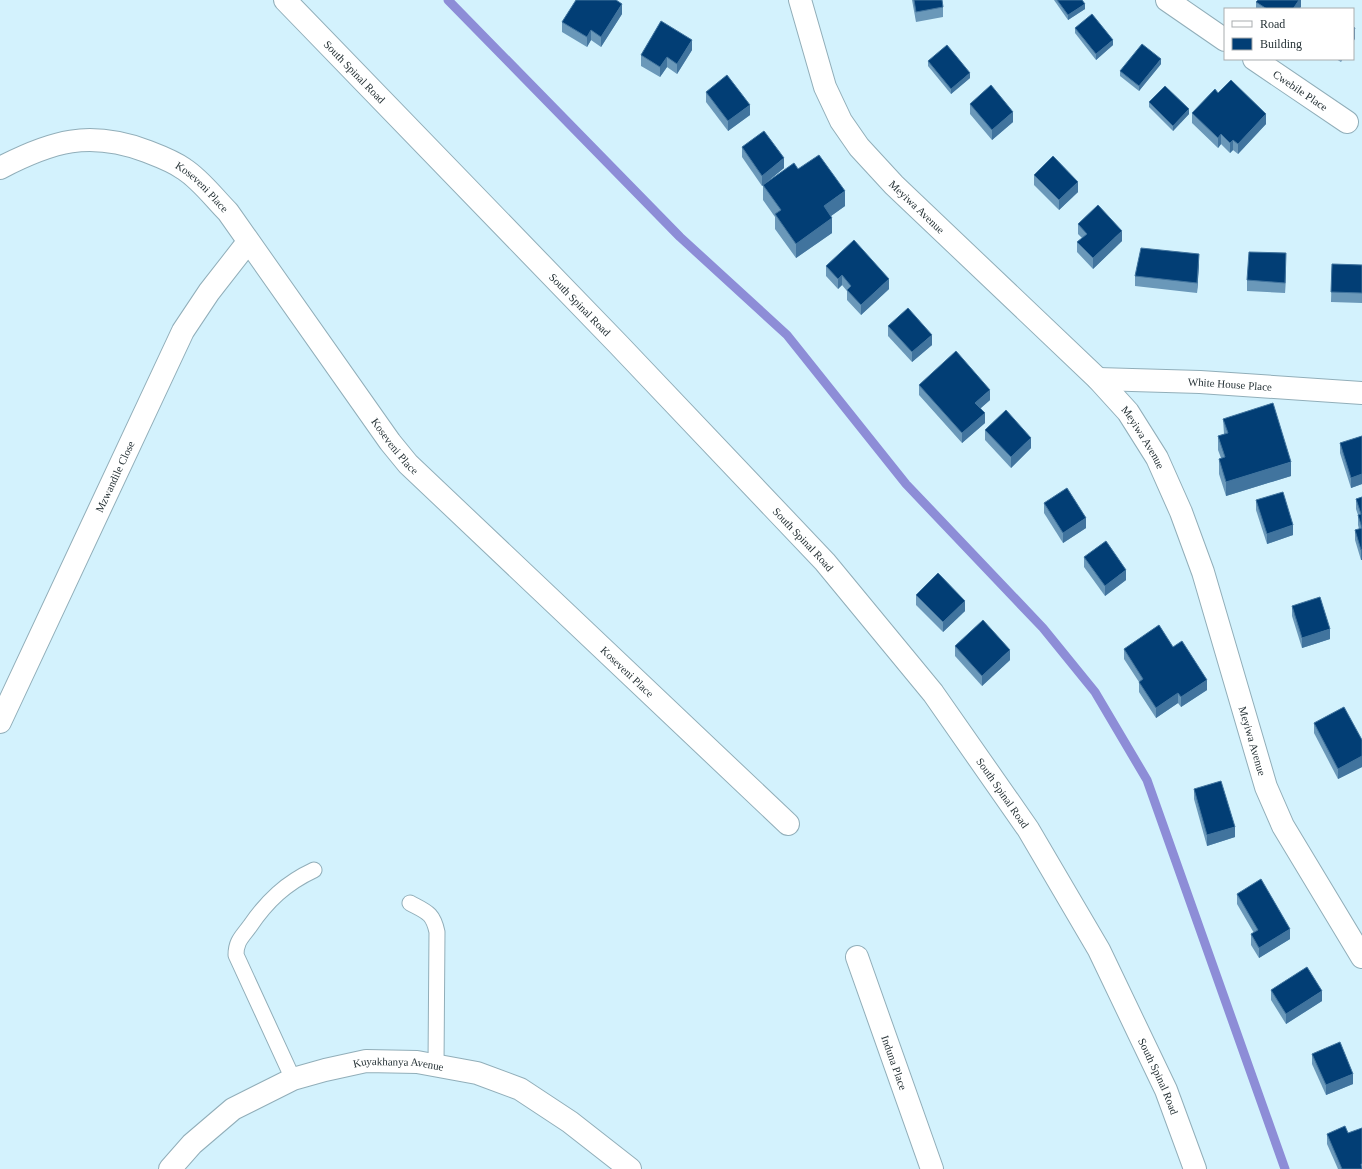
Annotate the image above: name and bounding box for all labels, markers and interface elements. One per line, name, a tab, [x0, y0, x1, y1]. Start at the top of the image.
legend	[1224, 8, 1354, 60]
text: Road	[1260, 17, 1285, 31]
text: Building	[1260, 37, 1302, 51]
street label: South Spinal Road	[322, 38, 388, 106]
street label: Cwebile Place	[1271, 68, 1330, 113]
street label: Koseveni Place	[174, 159, 231, 215]
street label: Meyiwa Avenue	[887, 178, 947, 236]
street label: South Spinal Road	[547, 271, 613, 339]
street label: White House Place	[1188, 376, 1273, 393]
street label: Meyiwa Avenue	[1119, 403, 1167, 471]
street label: Koseveni Place	[369, 416, 421, 477]
street label: Mzwandile Close	[93, 439, 137, 514]
street label: South Spinal Road	[771, 505, 836, 574]
street label: Koseveni Place	[598, 644, 656, 700]
street label: Meyiwa Avenue	[1237, 705, 1268, 777]
street label: South Spinal Road	[974, 756, 1032, 831]
street label: Induna Place	[879, 1034, 910, 1092]
street label: South Spinal Road	[1136, 1036, 1181, 1117]
street label: Kuyakhanya Avenue	[352, 1055, 445, 1073]

